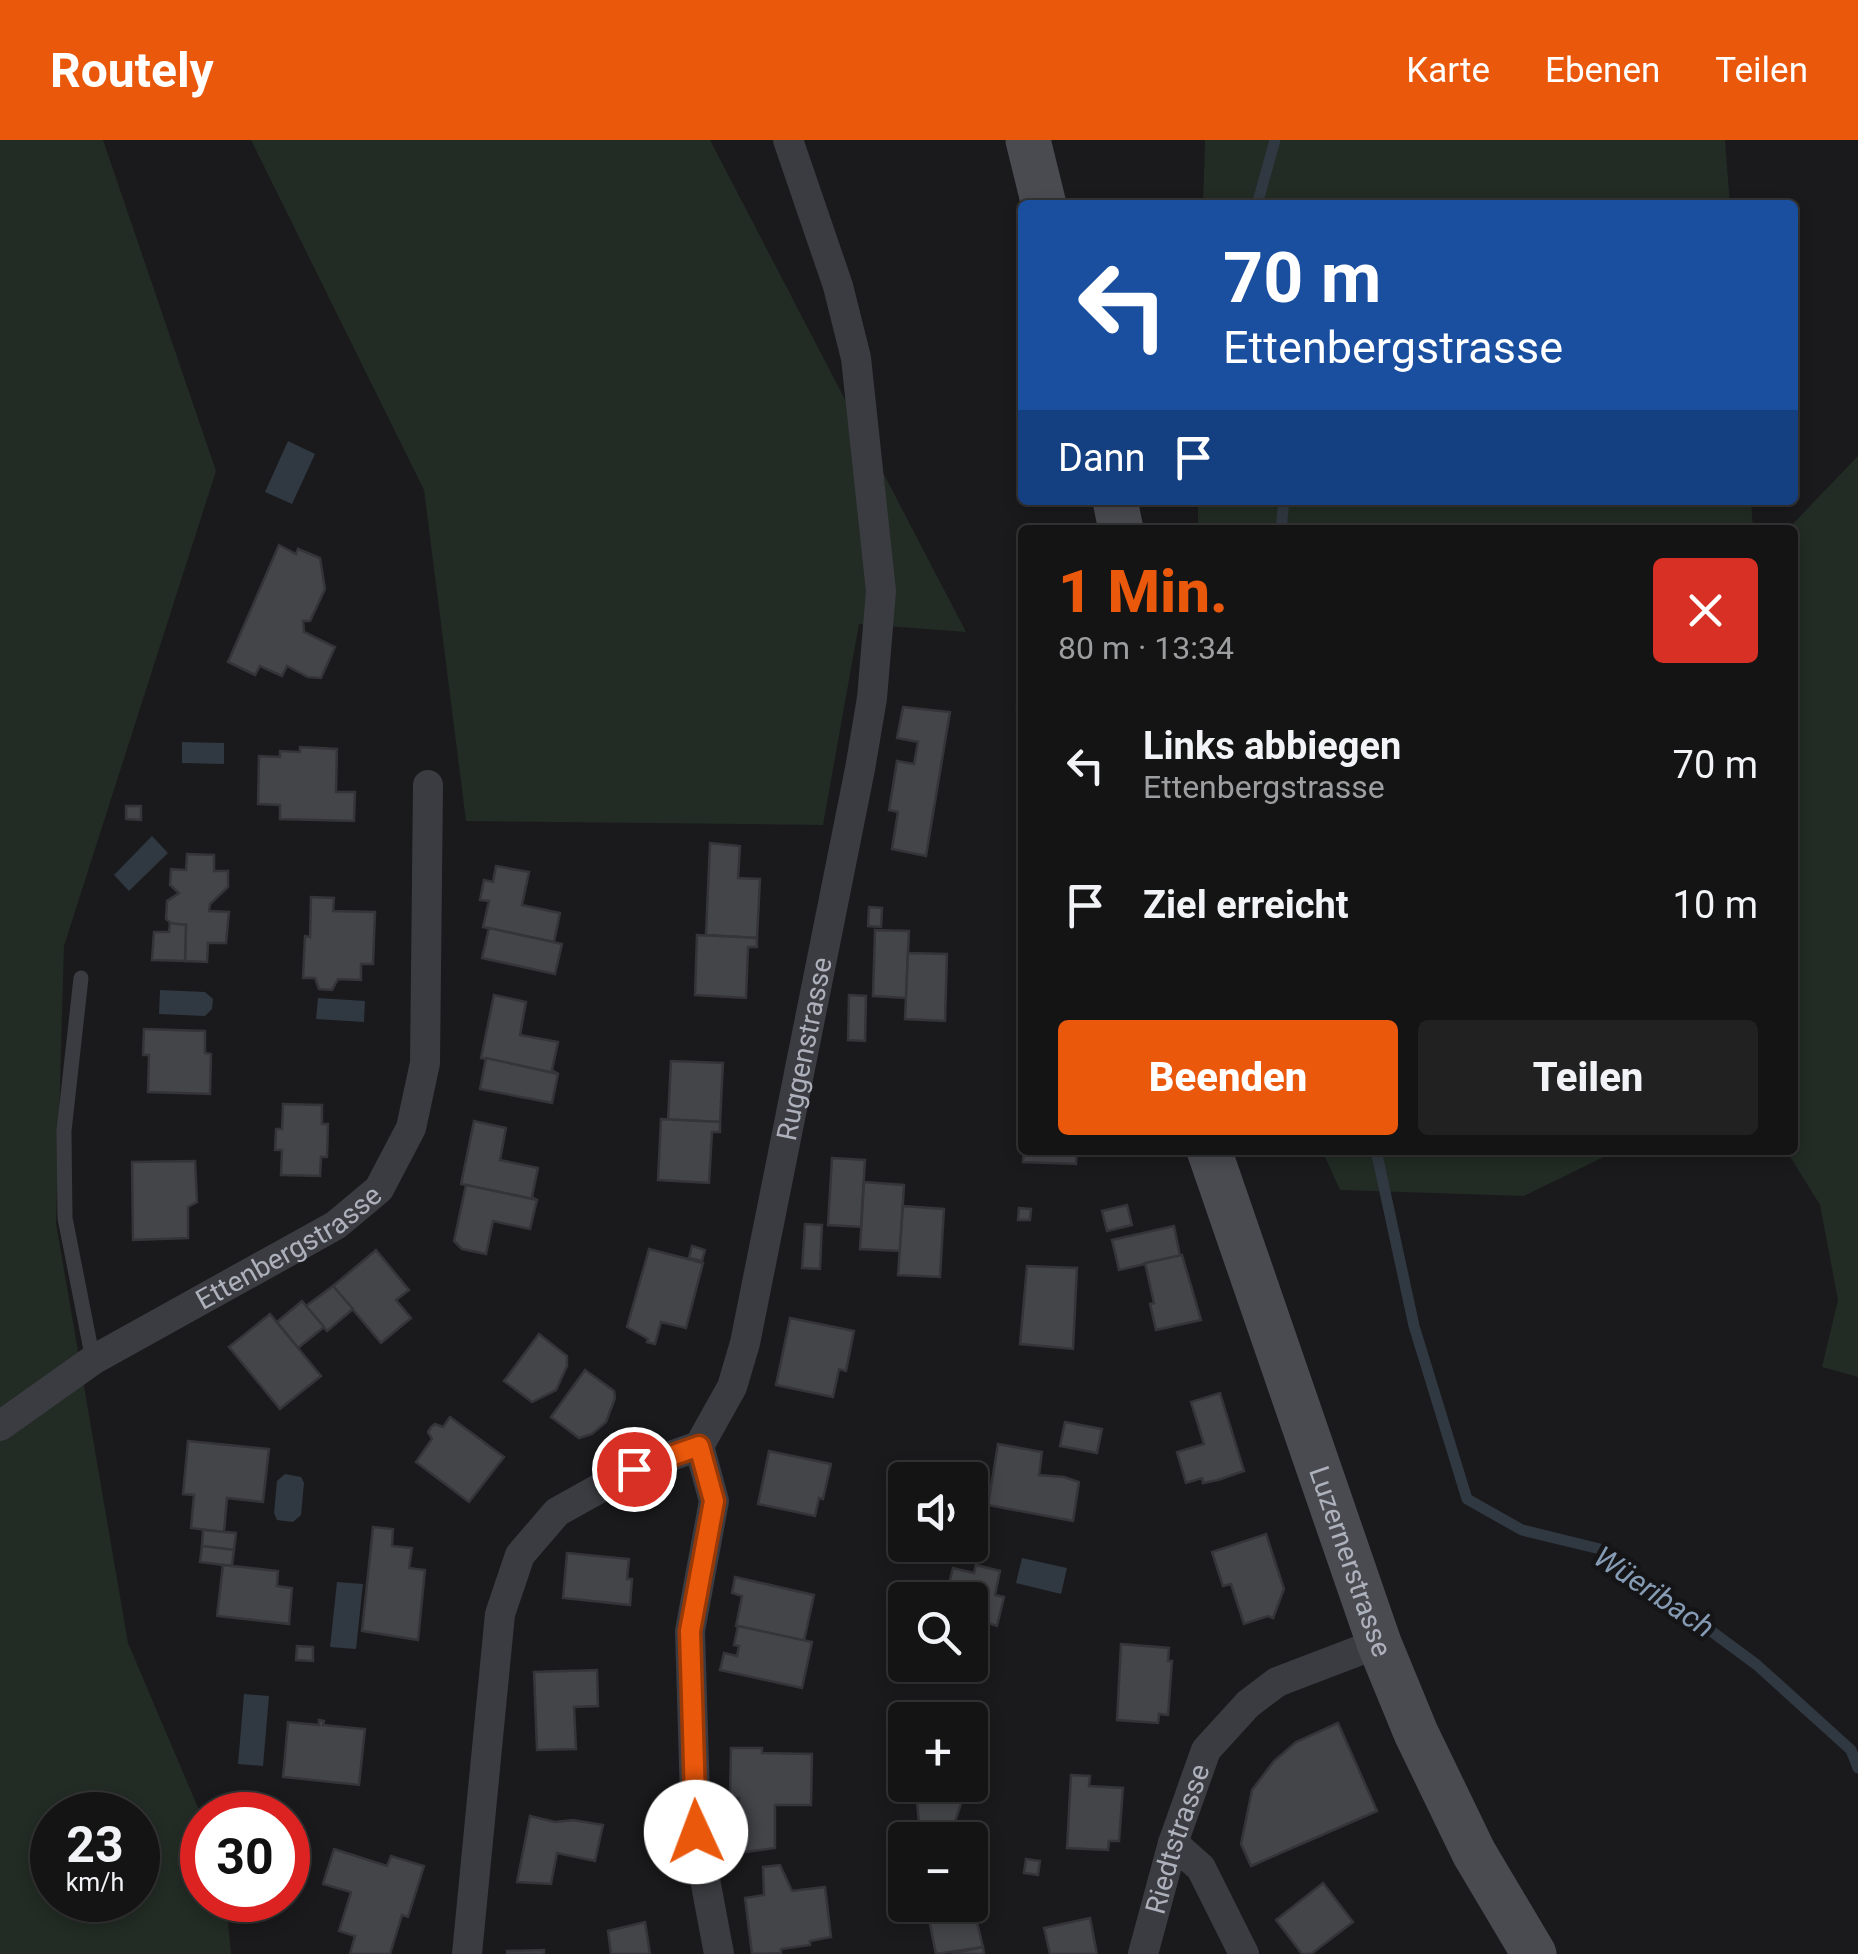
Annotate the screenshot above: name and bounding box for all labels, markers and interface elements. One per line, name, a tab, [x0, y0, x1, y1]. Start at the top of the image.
text: Routely	[50, 42, 214, 99]
text: Karte	[1406, 50, 1490, 91]
text: Ebenen	[1545, 50, 1660, 91]
text: Teilen	[1715, 50, 1808, 91]
text: 70 m	[1223, 237, 1381, 319]
icon: left	[1058, 240, 1188, 370]
text: Ettenbergstrasse	[1223, 321, 1563, 374]
icon: arrive	[1166, 430, 1221, 485]
text: Dann	[1058, 436, 1146, 480]
text: 1 Min.	[1058, 556, 1228, 627]
button: close	[1653, 558, 1758, 663]
text: 80 m · 13:34	[1058, 629, 1234, 667]
text: Links abbiegen	[1143, 724, 1401, 768]
icon: left	[1058, 738, 1113, 793]
text: 70 m	[1673, 743, 1758, 787]
text: Ettenbergstrasse	[1143, 768, 1385, 806]
icon: arrive	[1058, 878, 1113, 933]
text: Ziel erreicht	[1143, 883, 1349, 927]
text: 10 m	[1673, 883, 1758, 927]
street label: Ruggenstrasse	[770, 954, 839, 1143]
button: Beenden	[1058, 1020, 1398, 1135]
button: Teilen	[1418, 1020, 1758, 1135]
street label: Ettenbergstrasse	[190, 1178, 388, 1317]
pin	[592, 1427, 677, 1512]
icon: arrive	[607, 1442, 662, 1497]
map controls	[888, 1462, 988, 1922]
button: sound	[888, 1462, 988, 1562]
street label: Luzernerstrasse	[1302, 1462, 1399, 1662]
water label: Wüeribach	[1588, 1539, 1721, 1645]
button: search	[888, 1582, 988, 1682]
button: +	[888, 1702, 988, 1802]
street label: Riedtstrasse	[1139, 1760, 1217, 1918]
position arrow	[644, 1780, 748, 1884]
speed limit sign: 30	[180, 1792, 310, 1922]
text: 23	[66, 1816, 124, 1874]
button: −	[888, 1822, 988, 1922]
text: km/h	[66, 1868, 124, 1897]

